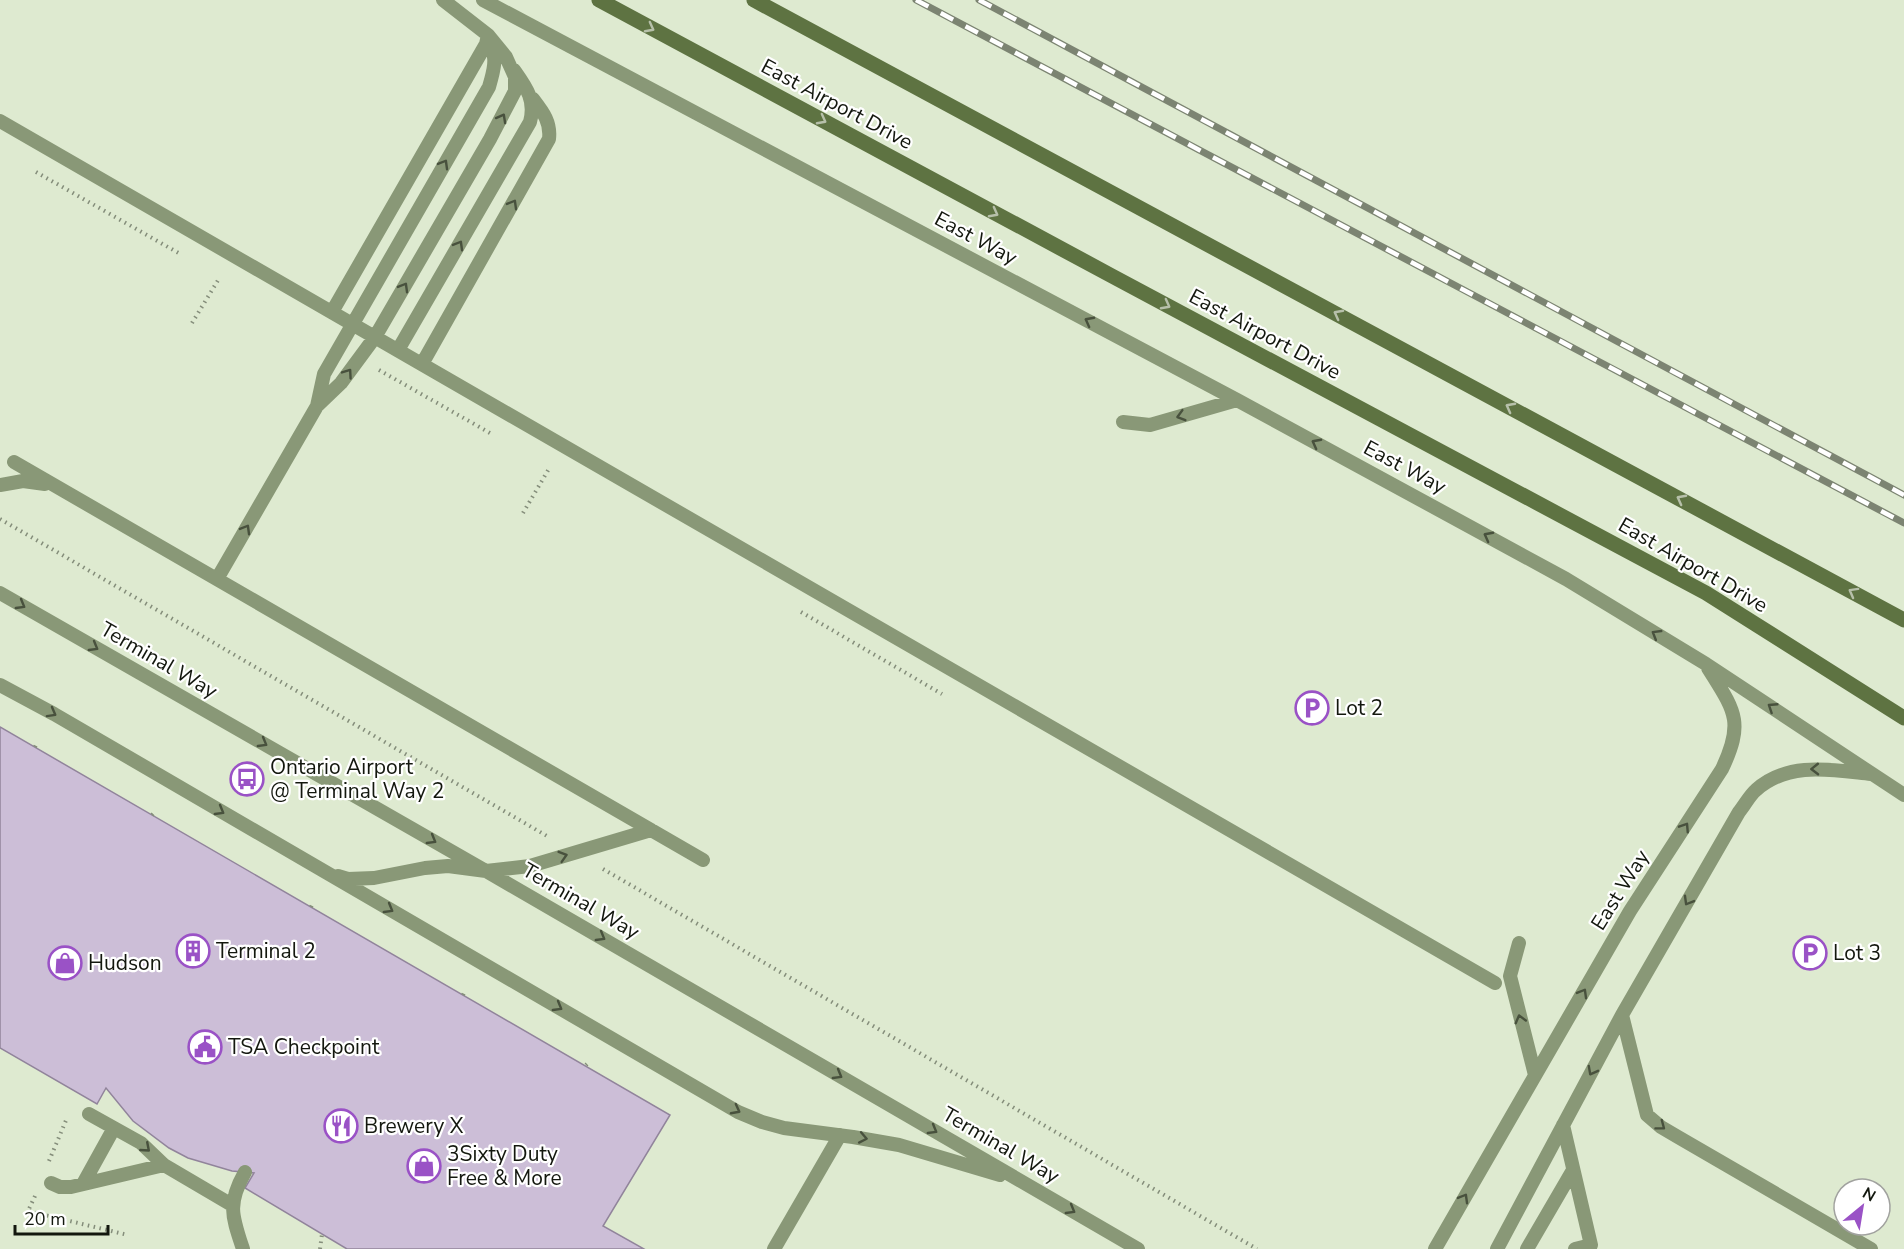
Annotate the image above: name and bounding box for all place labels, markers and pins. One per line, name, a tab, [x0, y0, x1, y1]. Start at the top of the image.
parking icon: Lot 2	[1294, 690, 1330, 726]
place label: Lot 2	[1335, 694, 1383, 722]
place label: Ontario Airport @ Terminal Way 2	[270, 753, 444, 805]
bus stop icon: Ontario Airport @ Terminal Way 2	[229, 761, 265, 797]
building icon: Terminal 2	[175, 933, 211, 969]
parking icon: Lot 3	[1792, 935, 1828, 971]
place label: Terminal 2	[216, 937, 316, 965]
place label: Lot 3	[1833, 939, 1881, 967]
shop icon: Hudson	[47, 945, 83, 981]
place label: Hudson	[88, 949, 162, 977]
public building icon: TSA Checkpoint	[187, 1029, 223, 1065]
place label: TSA Checkpoint	[228, 1033, 380, 1061]
restaurant icon: Brewery X	[323, 1108, 359, 1144]
place label: Brewery X	[364, 1112, 464, 1140]
place label: 3Sixty Duty Free & More	[447, 1140, 562, 1192]
shop icon: 3Sixty Duty Free & More	[406, 1148, 442, 1184]

